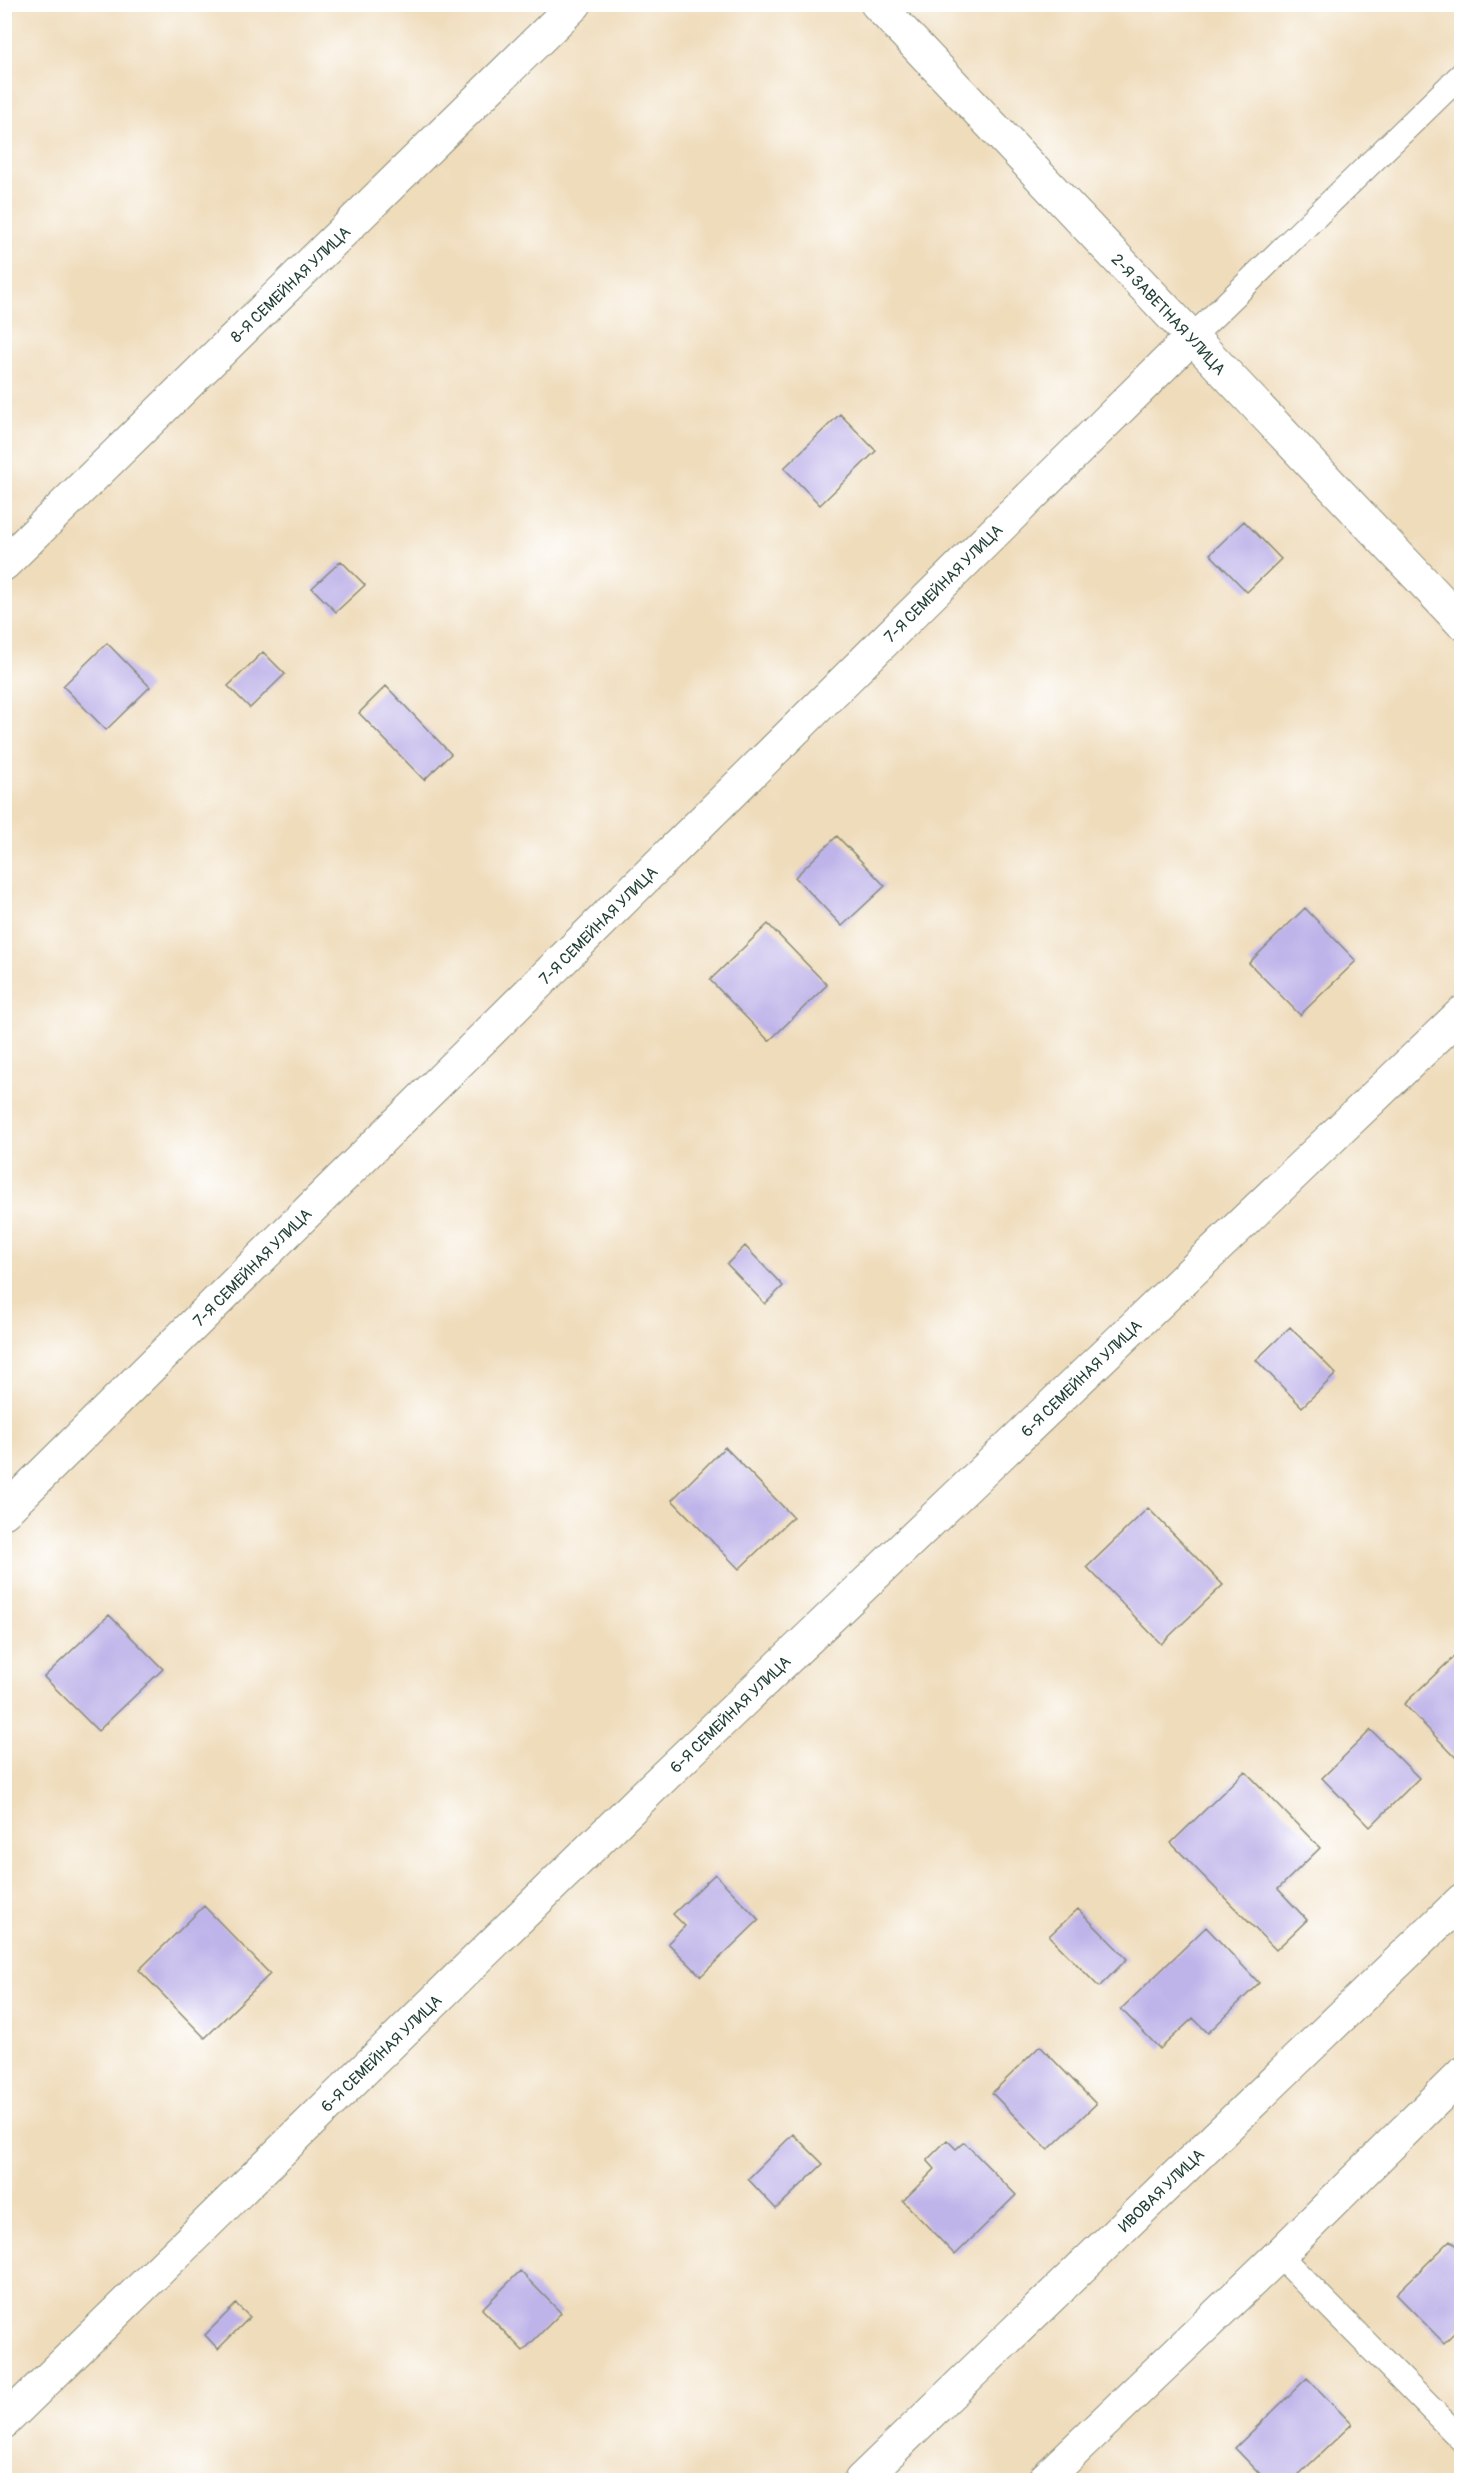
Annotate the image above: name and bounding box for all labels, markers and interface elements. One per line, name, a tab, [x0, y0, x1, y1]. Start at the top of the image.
street label: 8-Я СЕМЕЙНАЯ УЛИЦА	[227, 222, 355, 347]
street label: 2-Я ЗАВЕТНАЯ УЛИЦА	[1107, 250, 1230, 379]
street label: 7-Я СЕМЕЙНАЯ УЛИЦА	[880, 520, 1007, 647]
street label: 7-Я СЕМЕЙНАЯ УЛИЦА	[535, 862, 662, 989]
street label: 7-Я СЕМЕЙНАЯ УЛИЦА	[189, 1204, 316, 1331]
street label: 6-Я СЕМЕЙНАЯ УЛИЦА	[1017, 1316, 1146, 1442]
street label: 6-Я СЕМЕЙНАЯ УЛИЦА	[666, 1652, 795, 1778]
street label: 6-Я СЕМЕЙНАЯ УЛИЦА	[317, 1991, 446, 2117]
street label: ИВОВАЯ УЛИЦА	[1115, 2145, 1209, 2237]

